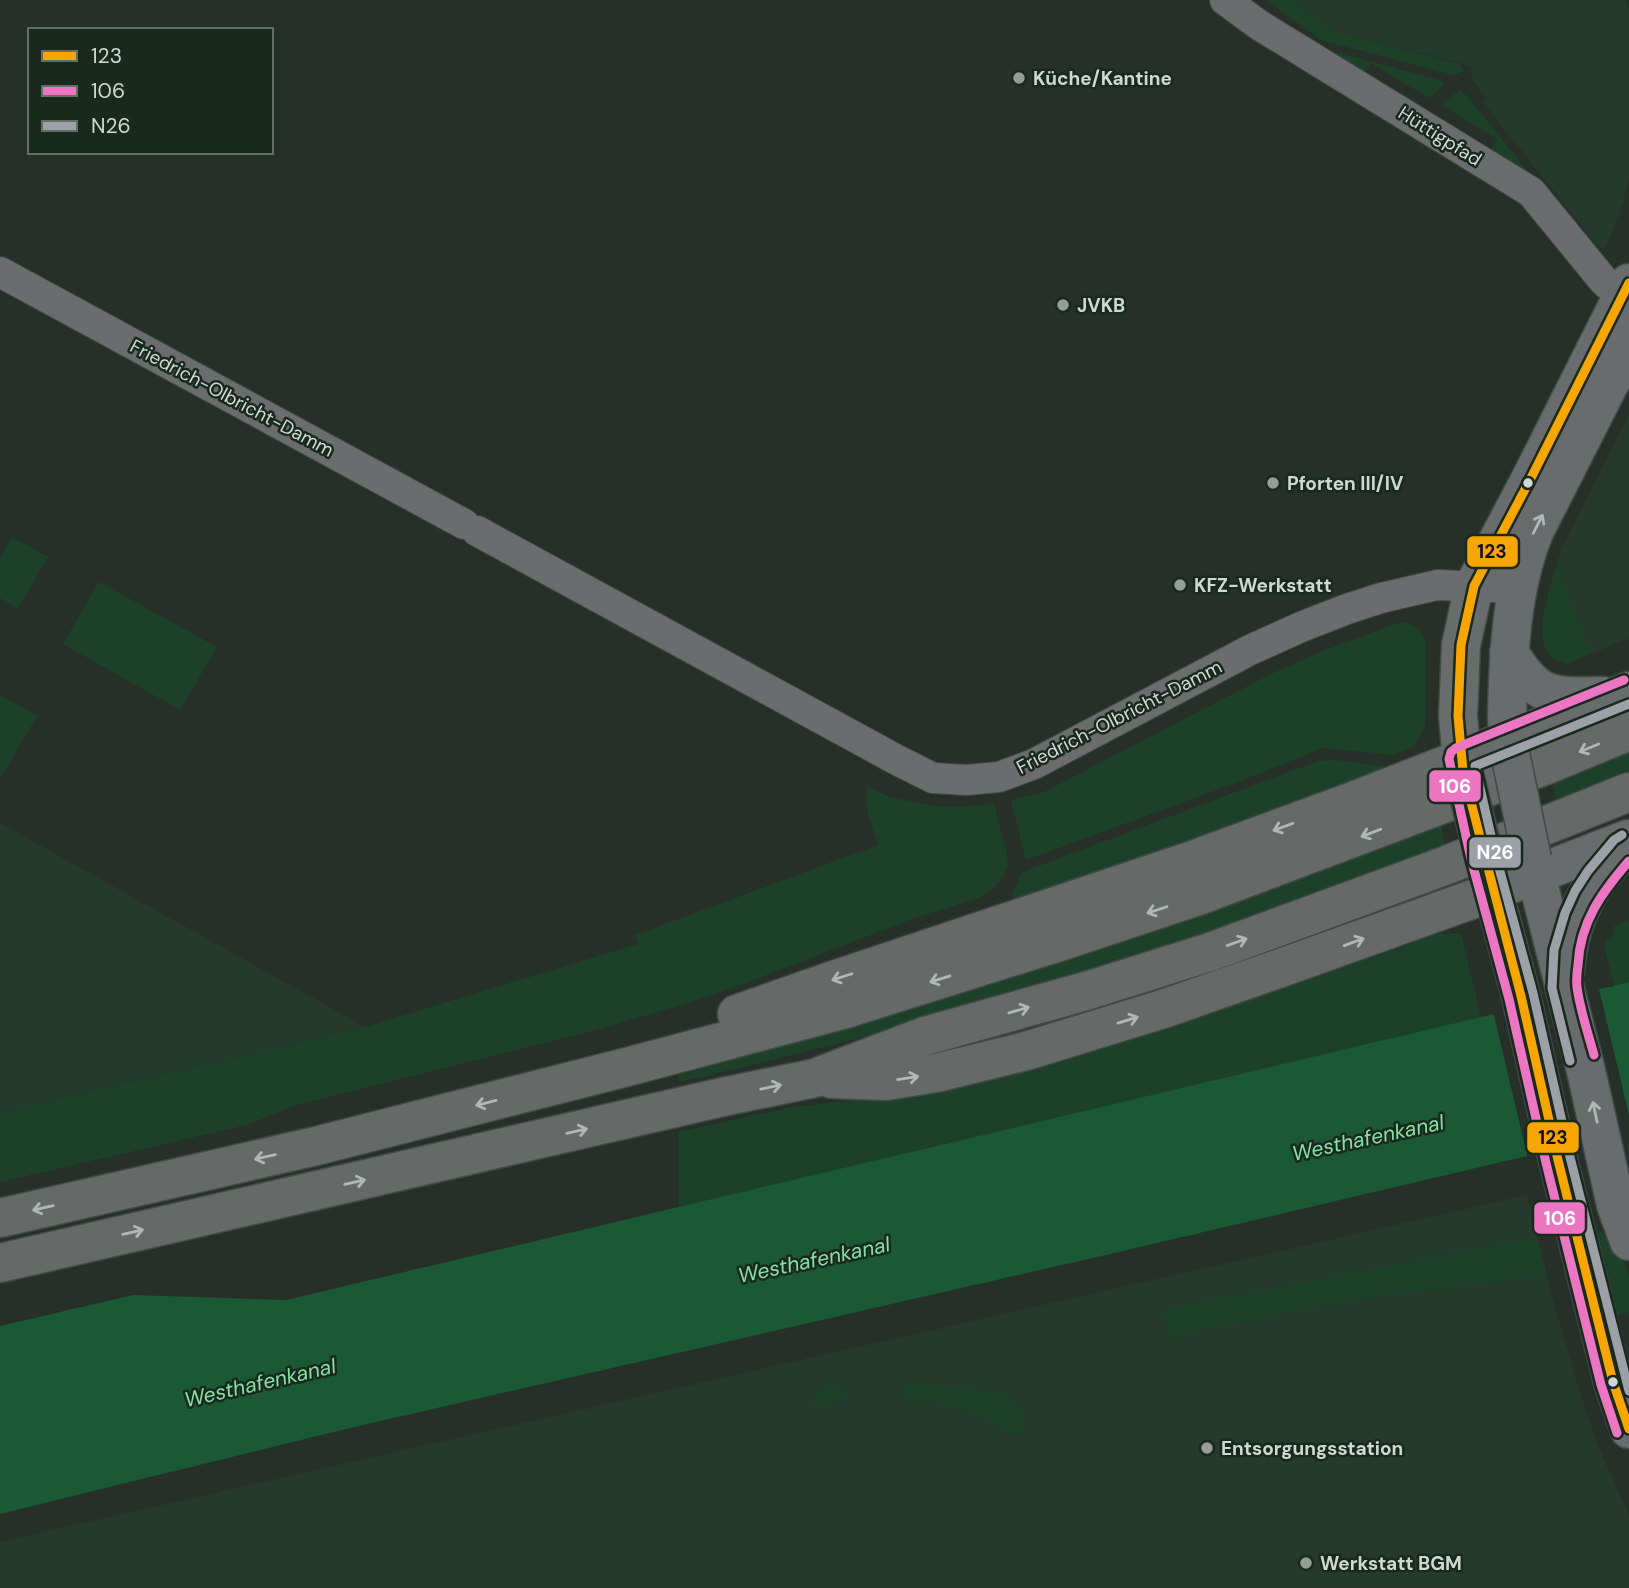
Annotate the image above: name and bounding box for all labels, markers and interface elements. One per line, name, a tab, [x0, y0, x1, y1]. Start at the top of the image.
legend	[28, 28, 273, 154]
text: 123	[91, 42, 122, 70]
place label: Küche/Kantine	[1033, 66, 1172, 91]
marker: Küche/Kantine	[1011, 70, 1027, 86]
text: 106	[91, 77, 125, 105]
street label: Hüttigpfad	[1393, 100, 1487, 172]
text: N26	[91, 112, 131, 140]
place label: JVKB	[1077, 293, 1125, 318]
marker: JVKB	[1055, 297, 1071, 313]
street label: Friedrich-Olbricht-Damm	[126, 334, 338, 462]
place label: Pforten III/IV	[1287, 471, 1404, 496]
marker: Pforten III/IV	[1265, 475, 1281, 491]
unlabelled marker	[1521, 476, 1535, 490]
one-way arrow	[1532, 514, 1546, 535]
line badge: 123	[1466, 535, 1519, 568]
text: 123	[1477, 539, 1507, 564]
place label: KFZ-Werkstatt	[1194, 573, 1332, 598]
marker: KFZ-Werkstatt	[1172, 577, 1188, 593]
street label: Friedrich-Olbricht-Damm	[1012, 654, 1226, 780]
one-way arrow	[1579, 742, 1600, 755]
line badge: 106	[1428, 769, 1482, 803]
text: 106	[1439, 774, 1471, 799]
one-way arrow	[1272, 822, 1294, 834]
one-way arrow	[1360, 827, 1382, 840]
line badge: N26	[1468, 836, 1522, 869]
text: N26	[1477, 840, 1513, 865]
one-way arrow	[1146, 904, 1168, 917]
one-way arrow	[1225, 935, 1247, 948]
one-way arrow	[1342, 935, 1364, 947]
one-way arrow	[832, 972, 854, 984]
one-way arrow	[930, 974, 952, 987]
one-way arrow	[1008, 1003, 1030, 1016]
one-way arrow	[1116, 1012, 1138, 1025]
one-way arrow	[896, 1071, 919, 1084]
one-way arrow	[759, 1080, 782, 1094]
one-way arrow	[475, 1097, 498, 1110]
one-way arrow	[1587, 1101, 1601, 1124]
water label: Westhafenkanal	[1289, 1108, 1447, 1168]
line badge: 123	[1526, 1121, 1580, 1154]
one-way arrow	[565, 1124, 588, 1137]
text: 123	[1538, 1125, 1568, 1150]
one-way arrow	[254, 1151, 277, 1165]
one-way arrow	[343, 1174, 366, 1188]
line badge: 106	[1533, 1201, 1586, 1235]
one-way arrow	[32, 1202, 55, 1215]
text: 106	[1544, 1206, 1576, 1231]
one-way arrow	[121, 1225, 144, 1239]
water label: Westhafenkanal	[735, 1230, 893, 1290]
water label: Westhafenkanal	[181, 1352, 339, 1414]
unlabelled marker	[1606, 1375, 1620, 1389]
place label: Entsorgungsstation	[1221, 1436, 1403, 1461]
marker: Entsorgungsstation	[1199, 1440, 1215, 1456]
place label: Werkstatt BGM	[1320, 1551, 1462, 1576]
marker: Werkstatt BGM	[1298, 1555, 1314, 1571]

